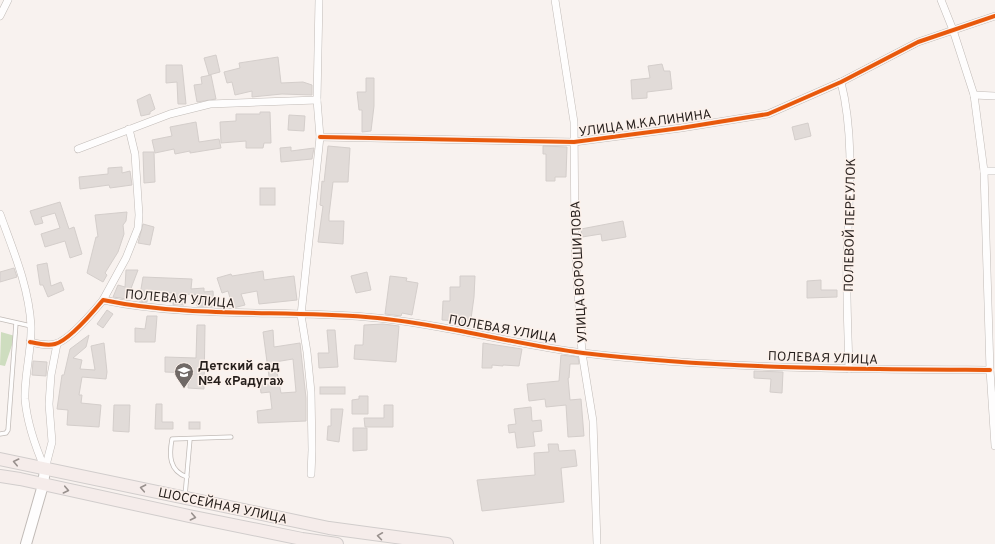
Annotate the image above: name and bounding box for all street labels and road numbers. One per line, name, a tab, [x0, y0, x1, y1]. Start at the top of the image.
street label: УЛИЦА М.КАЛИНИНА	[578, 107, 713, 141]
street label: ПОЛЕВОЙ ПЕРЕУЛОК	[840, 158, 860, 292]
street label: УЛИЦА ВОРОШИЛОВА	[568, 200, 592, 343]
street label: ПОЛЕВАЯ УЛИЦА	[124, 287, 236, 313]
street label: ПОЛЕВАЯ УЛИЦА	[447, 313, 558, 347]
street label: ПОЛЕВАЯ УЛИЦА	[768, 349, 878, 369]
street label: ШОССЕЙНАЯ УЛИЦА	[157, 483, 289, 528]

